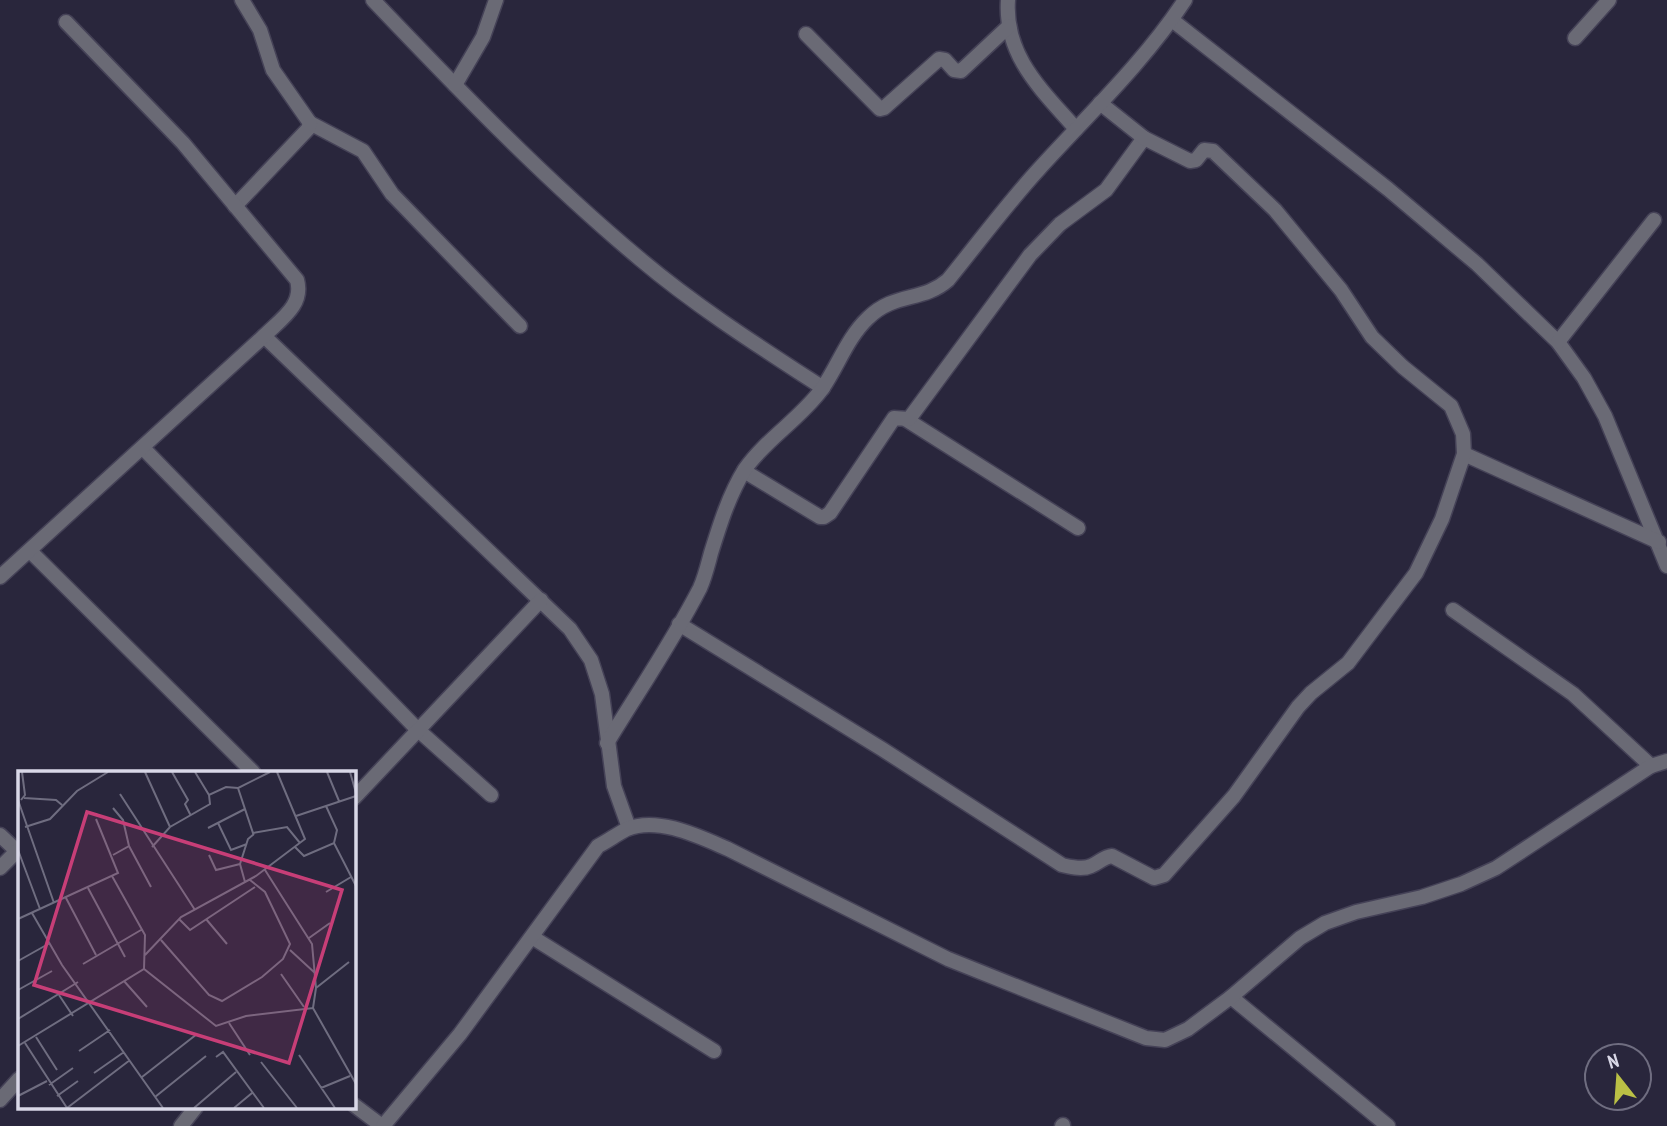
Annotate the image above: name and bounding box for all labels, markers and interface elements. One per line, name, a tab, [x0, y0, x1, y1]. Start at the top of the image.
inset map	[18, 771, 355, 1108]
north arrow	[1583, 1042, 1653, 1112]
text: N	[1605, 1048, 1621, 1074]

